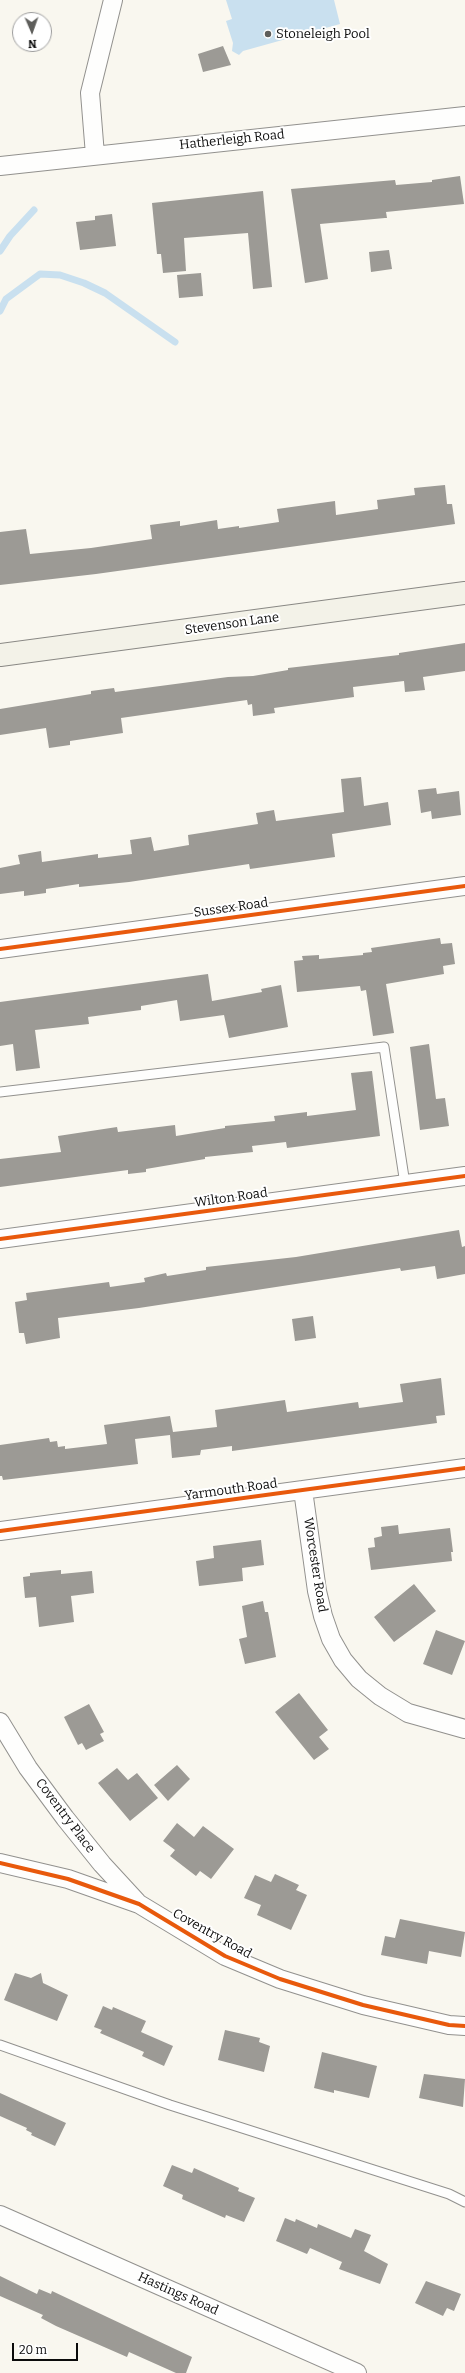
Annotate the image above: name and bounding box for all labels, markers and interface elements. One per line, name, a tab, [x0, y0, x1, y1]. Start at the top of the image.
north arrow	[12, 12, 52, 52]
place label: Stoneleigh Pool	[276, 26, 370, 42]
marker: Stoneleigh Pool	[263, 29, 273, 39]
text: N	[28, 37, 37, 50]
street label: Hatherleigh Road	[179, 127, 285, 153]
street label: Stevenson Lane	[184, 610, 280, 638]
street label: Sussex Road	[193, 895, 269, 921]
street label: Wilton Road	[193, 1185, 269, 1211]
street label: Yarmouth Road	[184, 1476, 278, 1504]
street label: Worcester Road	[300, 1517, 330, 1613]
street label: Coventry Place	[32, 1776, 98, 1856]
street label: Coventry Road	[170, 1906, 254, 1962]
street label: Hastings Road	[135, 2269, 221, 2319]
scale bar	[14, 2335, 80, 2361]
text: 20 m	[19, 2343, 47, 2357]

